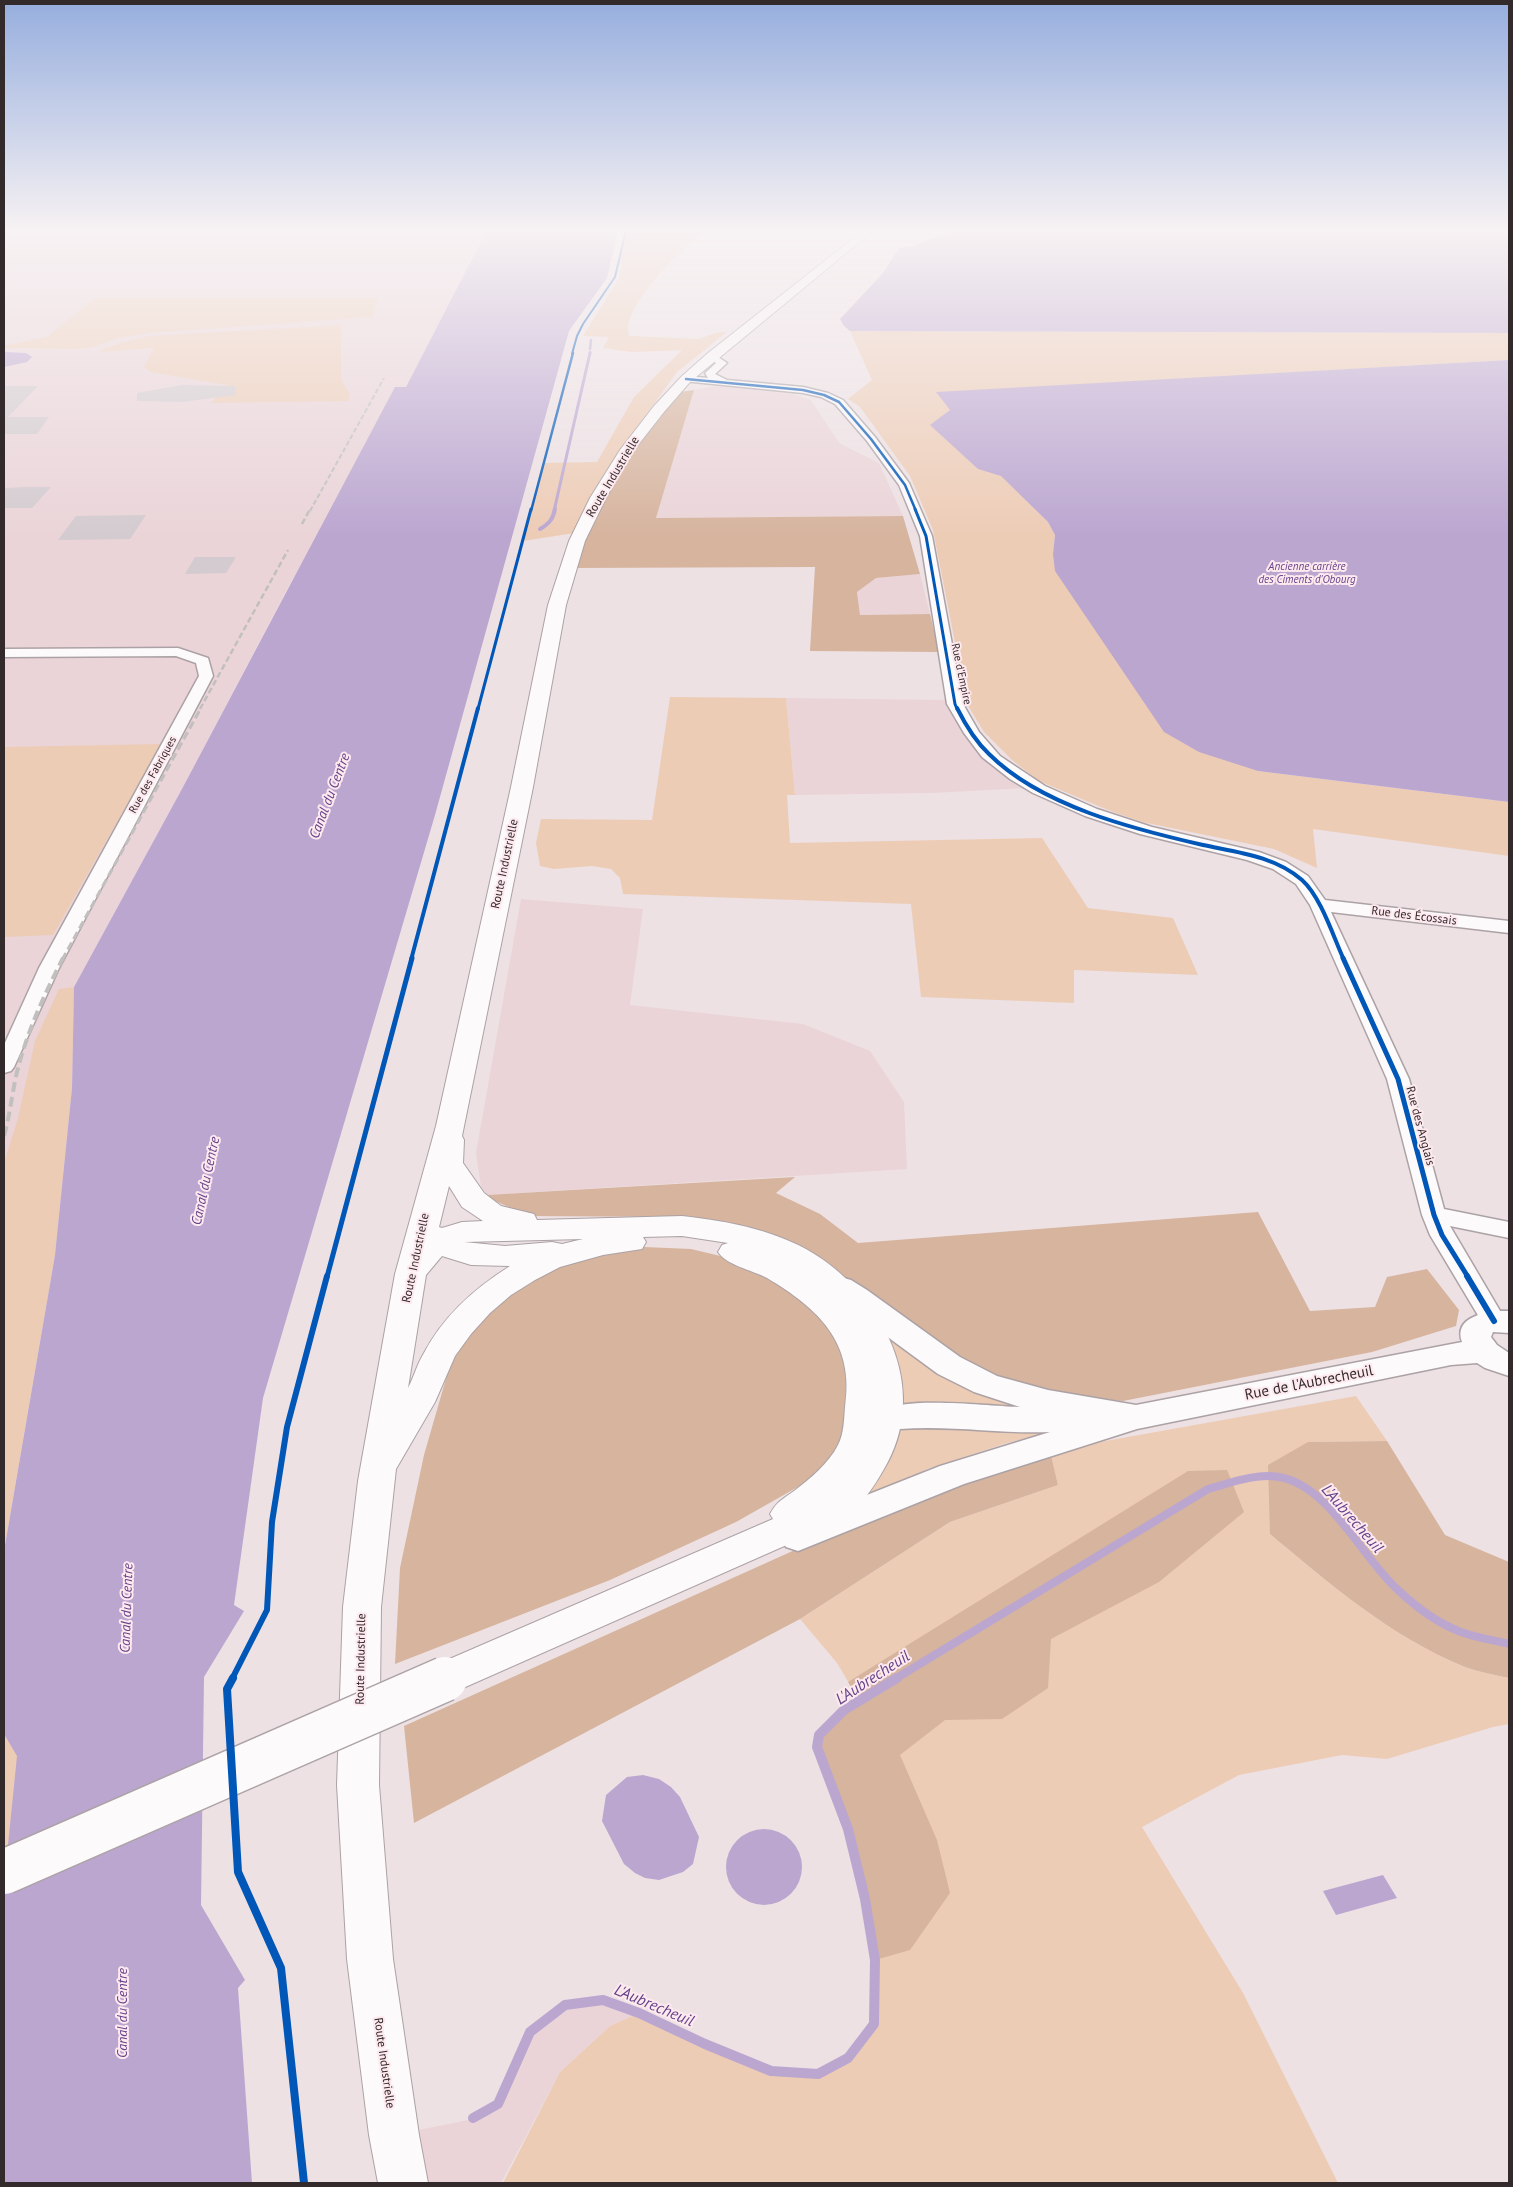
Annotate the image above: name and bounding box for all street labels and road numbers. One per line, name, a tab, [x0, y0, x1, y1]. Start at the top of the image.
street label: Route Industrielle	[583, 434, 643, 520]
street label: Rue d'Empire	[948, 642, 974, 706]
street label: Rue des Fabriques	[126, 734, 180, 816]
street label: Route Industrielle	[488, 818, 522, 910]
street label: Rue des Écossais	[1370, 904, 1458, 928]
street label: Rue des Anglais	[1403, 1085, 1437, 1167]
street label: Route Industrielle	[399, 1212, 433, 1304]
street label: Rue de l'Aubrecheuil	[1243, 1362, 1375, 1404]
street label: Route Industrielle	[353, 1613, 369, 1705]
street label: Route Industrielle	[371, 2017, 397, 2109]

